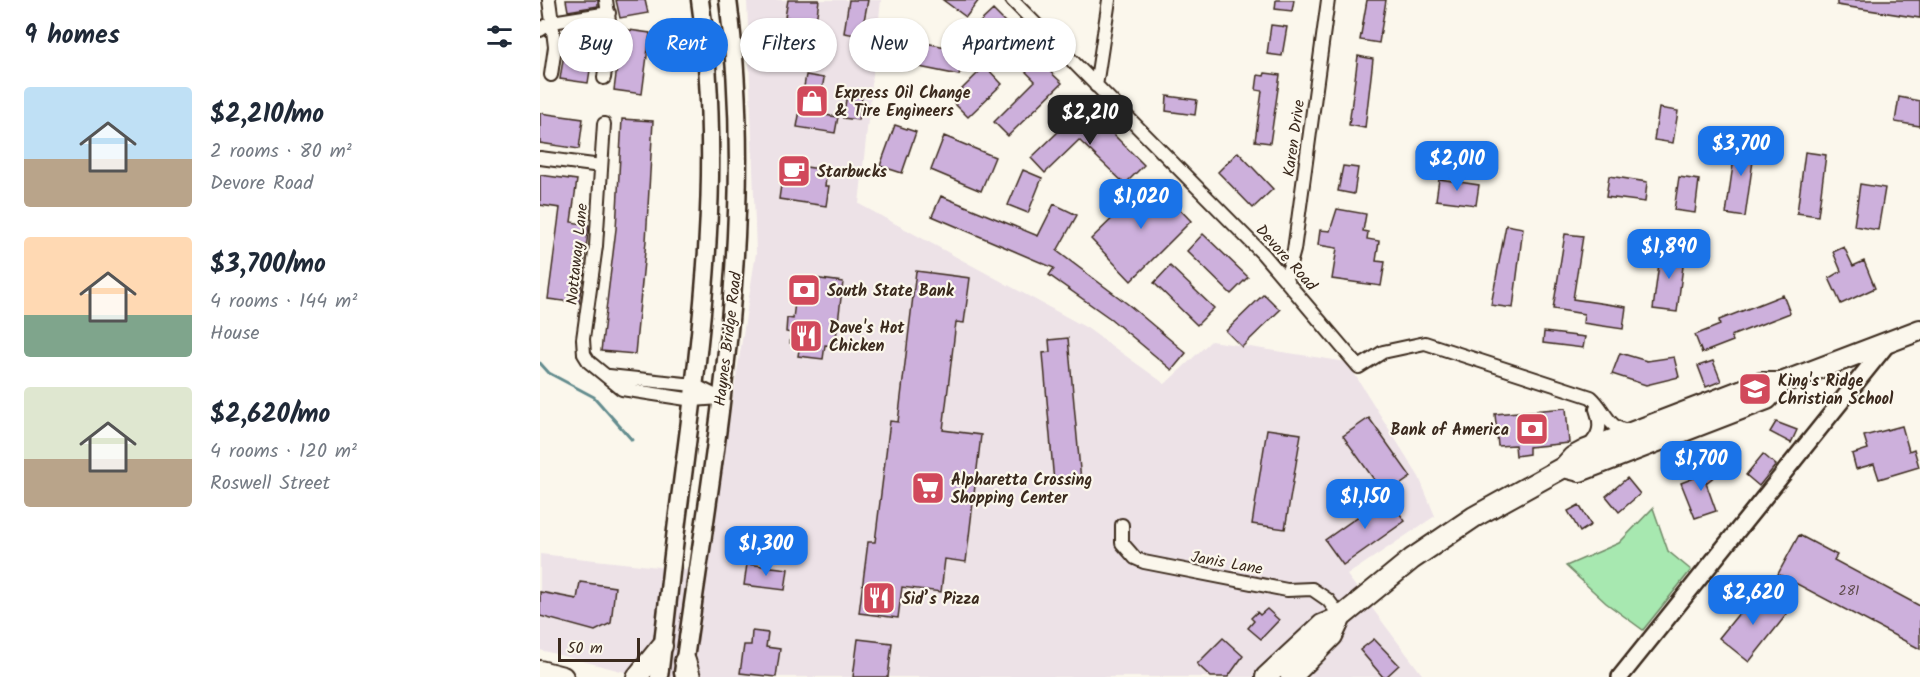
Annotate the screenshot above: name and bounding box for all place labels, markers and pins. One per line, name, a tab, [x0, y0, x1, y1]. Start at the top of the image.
place label: Express Oil Change & Tire Engineers	[835, 81, 971, 124]
shop icon: Express Oil Change & Tire Engineers	[794, 83, 830, 119]
pin: $2,210	[1041, 95, 1139, 146]
pin: $3,700	[1692, 126, 1790, 177]
pin: $2,010	[1408, 141, 1506, 192]
cafe icon: Starbucks	[776, 153, 812, 189]
place label: Starbucks	[817, 160, 888, 185]
pin: $1,020	[1092, 179, 1190, 230]
pin: $1,890	[1620, 229, 1718, 280]
bank icon: South State Bank	[786, 272, 822, 308]
place label: South State Bank	[827, 279, 955, 304]
place label: Dave's Hot Chicken	[829, 316, 905, 359]
restaurant icon: Dave's Hot Chicken	[788, 318, 824, 354]
place label: King's Ridge Christian School	[1778, 369, 1894, 412]
school or university icon: King's Ridge Christian School	[1737, 371, 1773, 407]
bank icon: Bank of America	[1514, 411, 1550, 447]
place label: Bank of America	[1391, 418, 1509, 443]
pin: $1,700	[1652, 441, 1750, 492]
place label: Alpharetta Crossing Shopping Center	[951, 468, 1092, 511]
supermarket icon: Alpharetta Crossing Shopping Center	[910, 470, 946, 506]
pin: $1,150	[1316, 479, 1414, 530]
pin: $1,300	[717, 526, 815, 577]
pin: $2,620	[1704, 575, 1802, 626]
restaurant icon: Sid’s Pizza	[861, 580, 897, 616]
place label: Sid’s Pizza	[902, 587, 979, 612]

